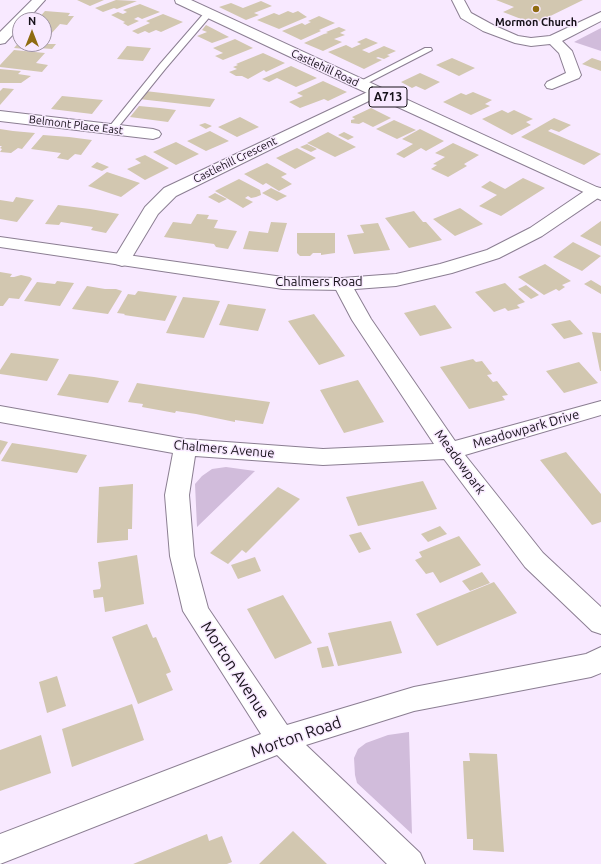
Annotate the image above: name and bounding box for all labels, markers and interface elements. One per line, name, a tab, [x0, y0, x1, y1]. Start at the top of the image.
marker: Mormon Church	[531, 4, 541, 14]
north arrow	[12, 12, 52, 52]
text: N	[28, 15, 36, 27]
place label: Mormon Church	[495, 15, 577, 29]
street label: Castlehill Road	[289, 47, 361, 89]
road number: A713	[369, 87, 407, 107]
street label: Belmont Place East	[28, 113, 124, 137]
street label: Castlehill Crescent	[191, 134, 279, 186]
street label: Chalmers Road	[275, 274, 363, 290]
street label: Meadowpark Drive	[471, 406, 581, 452]
street label: Meadowpark	[431, 427, 489, 497]
street label: Chalmers Avenue	[173, 437, 275, 461]
street label: Morton Avenue	[197, 618, 273, 722]
street label: Morton Road	[248, 713, 344, 761]

